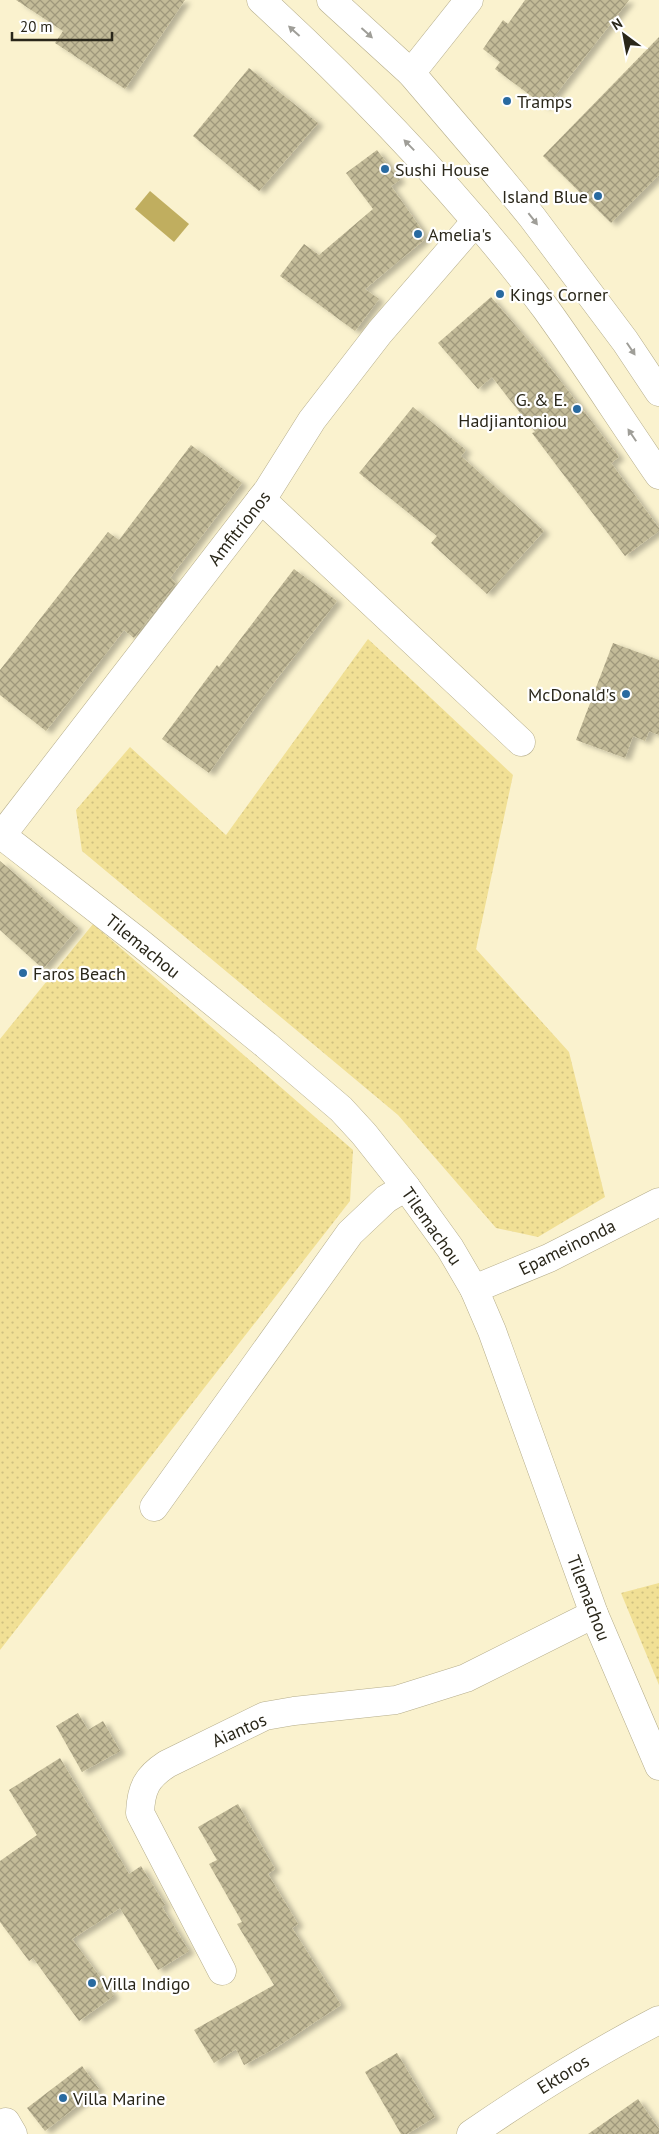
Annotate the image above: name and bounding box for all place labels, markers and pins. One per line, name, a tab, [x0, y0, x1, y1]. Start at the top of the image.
place label: Tramps	[517, 90, 572, 113]
marker: Tramps	[501, 95, 513, 107]
place label: Sushi House	[395, 158, 489, 181]
marker: Sushi House	[379, 163, 391, 175]
place label: Island Blue	[502, 185, 588, 208]
marker: Island Blue	[592, 190, 604, 202]
place label: Amelia's	[428, 223, 492, 246]
marker: Amelia's	[412, 228, 424, 240]
place label: Kings Corner	[510, 283, 608, 306]
marker: Kings Corner	[494, 288, 506, 300]
place label: G. & E. Hadjiantoniou	[458, 388, 567, 432]
marker: G. & E. Hadjiantoniou	[571, 403, 583, 415]
place label: McDonald's	[528, 683, 616, 706]
marker: McDonald's	[620, 688, 632, 700]
place label: Faros Beach	[33, 962, 126, 985]
marker: Faros Beach	[17, 967, 29, 979]
place label: Villa Indigo	[101, 1972, 190, 1995]
marker: Villa Indigo	[86, 1977, 98, 1989]
place label: Villa Marine	[72, 2087, 165, 2110]
marker: Villa Marine	[57, 2092, 69, 2104]

